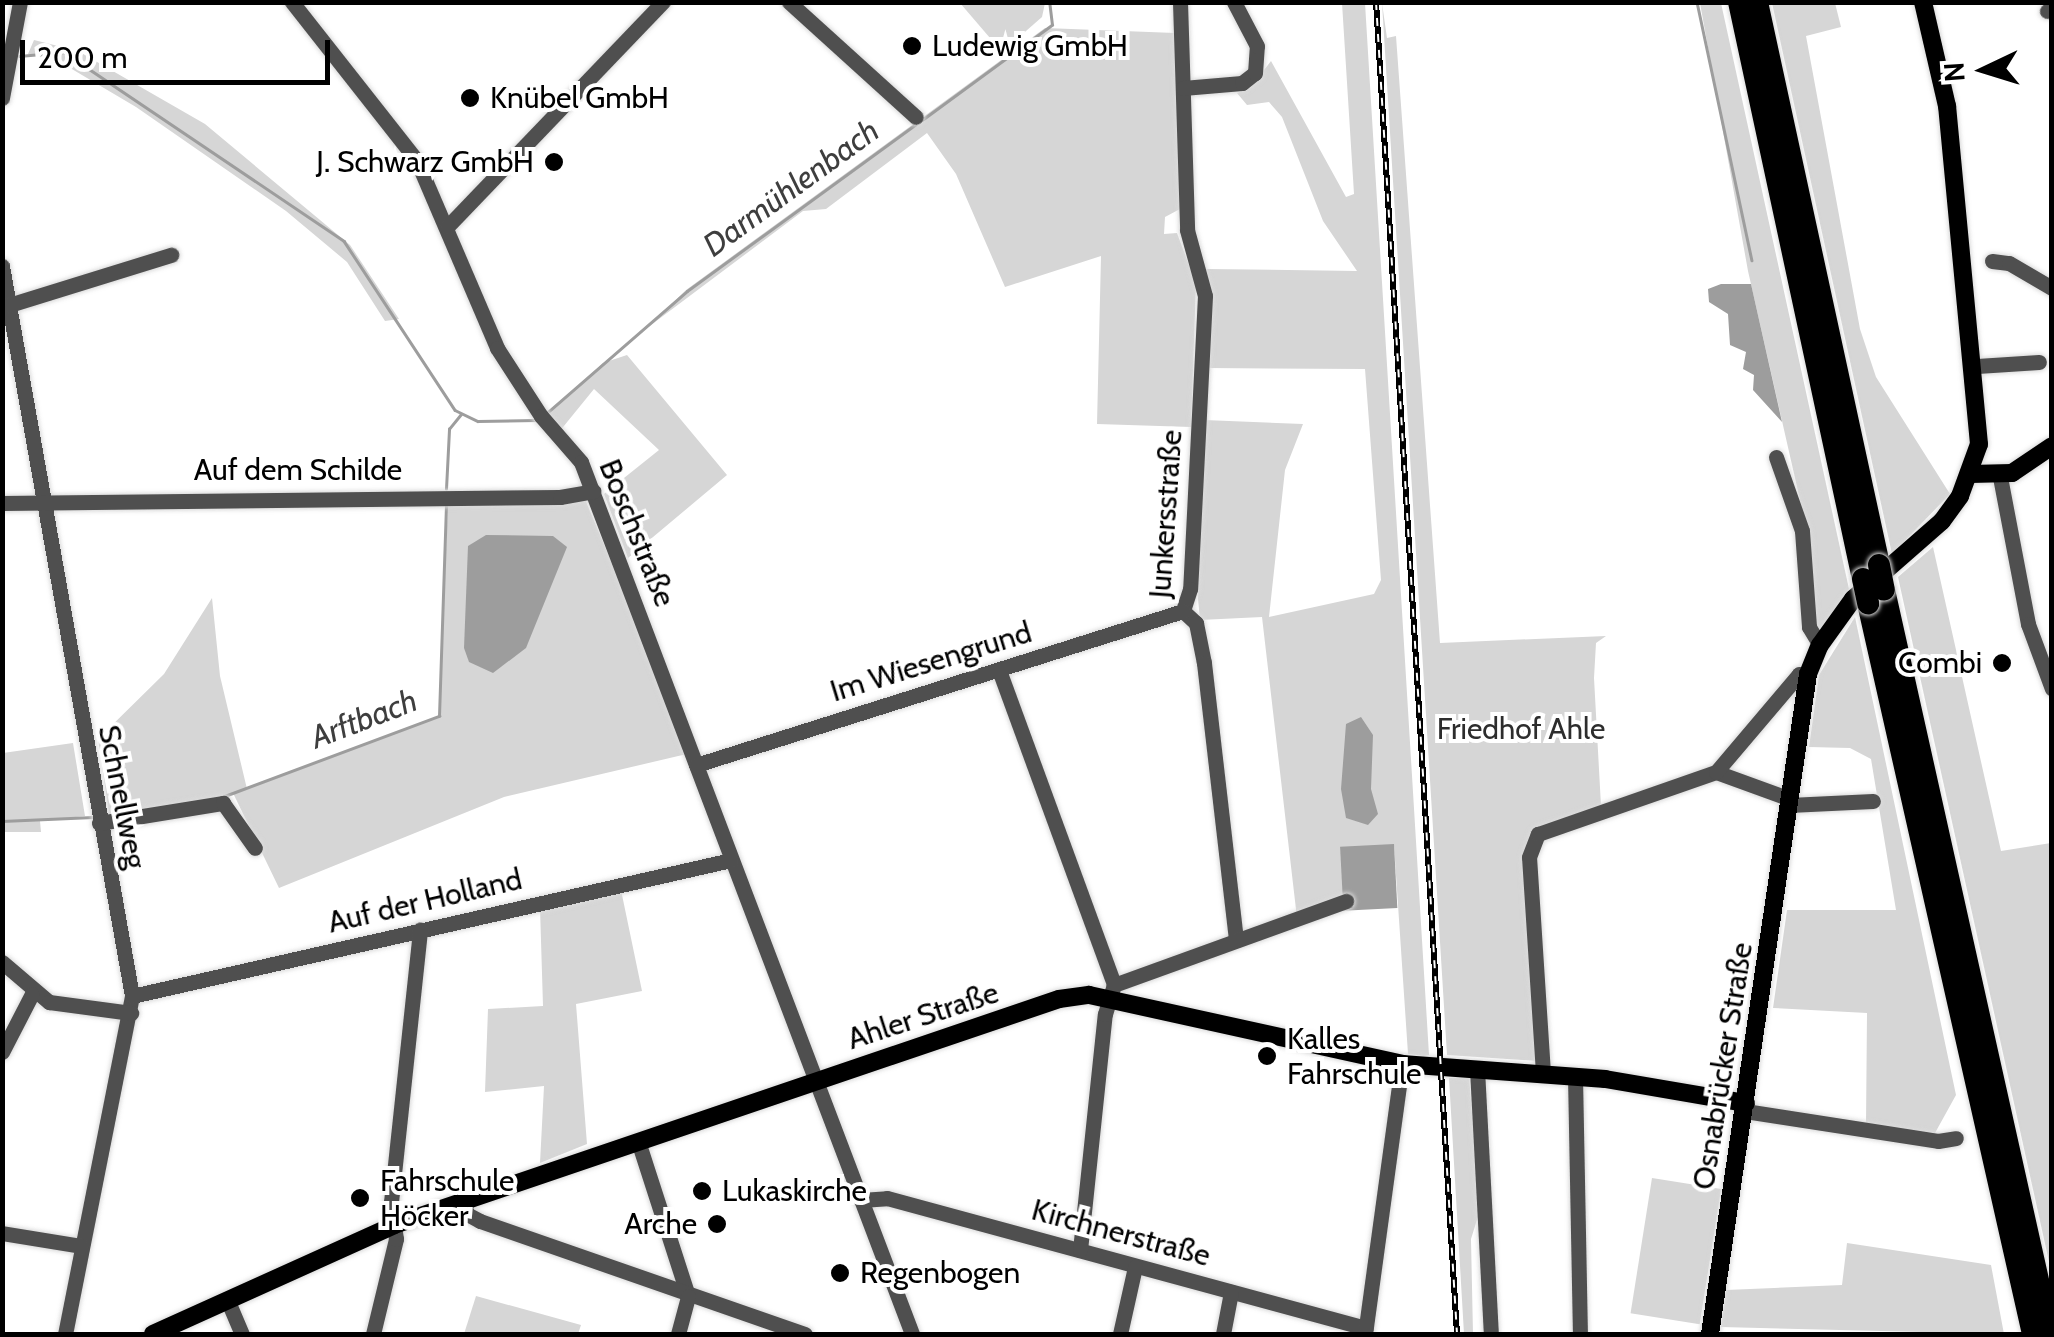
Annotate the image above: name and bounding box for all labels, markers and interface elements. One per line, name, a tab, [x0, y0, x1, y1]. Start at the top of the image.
scale bar	[25, 20, 335, 82]
north arrow	[1934, 20, 2034, 120]
place label: Ludewig GmbH	[932, 28, 1128, 64]
marker: Ludewig GmbH	[901, 35, 923, 57]
text: 200 m	[37, 39, 128, 76]
text: N	[1936, 61, 1972, 83]
place label: Knübel GmbH	[490, 80, 669, 116]
marker: Knübel GmbH	[459, 87, 481, 109]
water label: Darmühlenbach	[696, 111, 886, 265]
place label: J. Schwarz GmbH	[316, 144, 534, 180]
marker: J. Schwarz GmbH	[543, 151, 565, 173]
street label: Junkersstraße	[1142, 429, 1190, 599]
street label: Auf dem Schilde	[194, 452, 402, 488]
street label: Boschstraße	[591, 454, 683, 612]
street label: Im Wiesengrund	[826, 614, 1036, 710]
place label: Combi	[1898, 645, 1982, 681]
marker: Combi	[1991, 652, 2013, 674]
water label: Arftbach	[305, 681, 423, 757]
park label: Friedhof Ahle	[1437, 711, 1605, 747]
street label: Schnellweg	[90, 722, 154, 872]
street label: Auf der Holland	[324, 861, 526, 941]
street label: Osnabrücker Straße	[1686, 940, 1760, 1192]
street label: Ahler Straße	[843, 975, 1003, 1057]
place label: Kalles Fahrschule	[1287, 1021, 1421, 1092]
marker: Kalles Fahrschule	[1256, 1045, 1278, 1067]
place label: Fahrschule Höcker	[380, 1163, 514, 1234]
place label: Lukaskirche	[722, 1173, 867, 1209]
marker: Lukaskirche	[691, 1180, 713, 1202]
marker: Fahrschule Höcker	[349, 1187, 371, 1209]
street label: Kirchnerstraße	[1028, 1192, 1214, 1274]
place label: Arche	[624, 1206, 697, 1242]
marker: Arche	[706, 1213, 728, 1235]
place label: Regenbogen	[860, 1255, 1020, 1291]
marker: Regenbogen	[829, 1262, 851, 1284]

